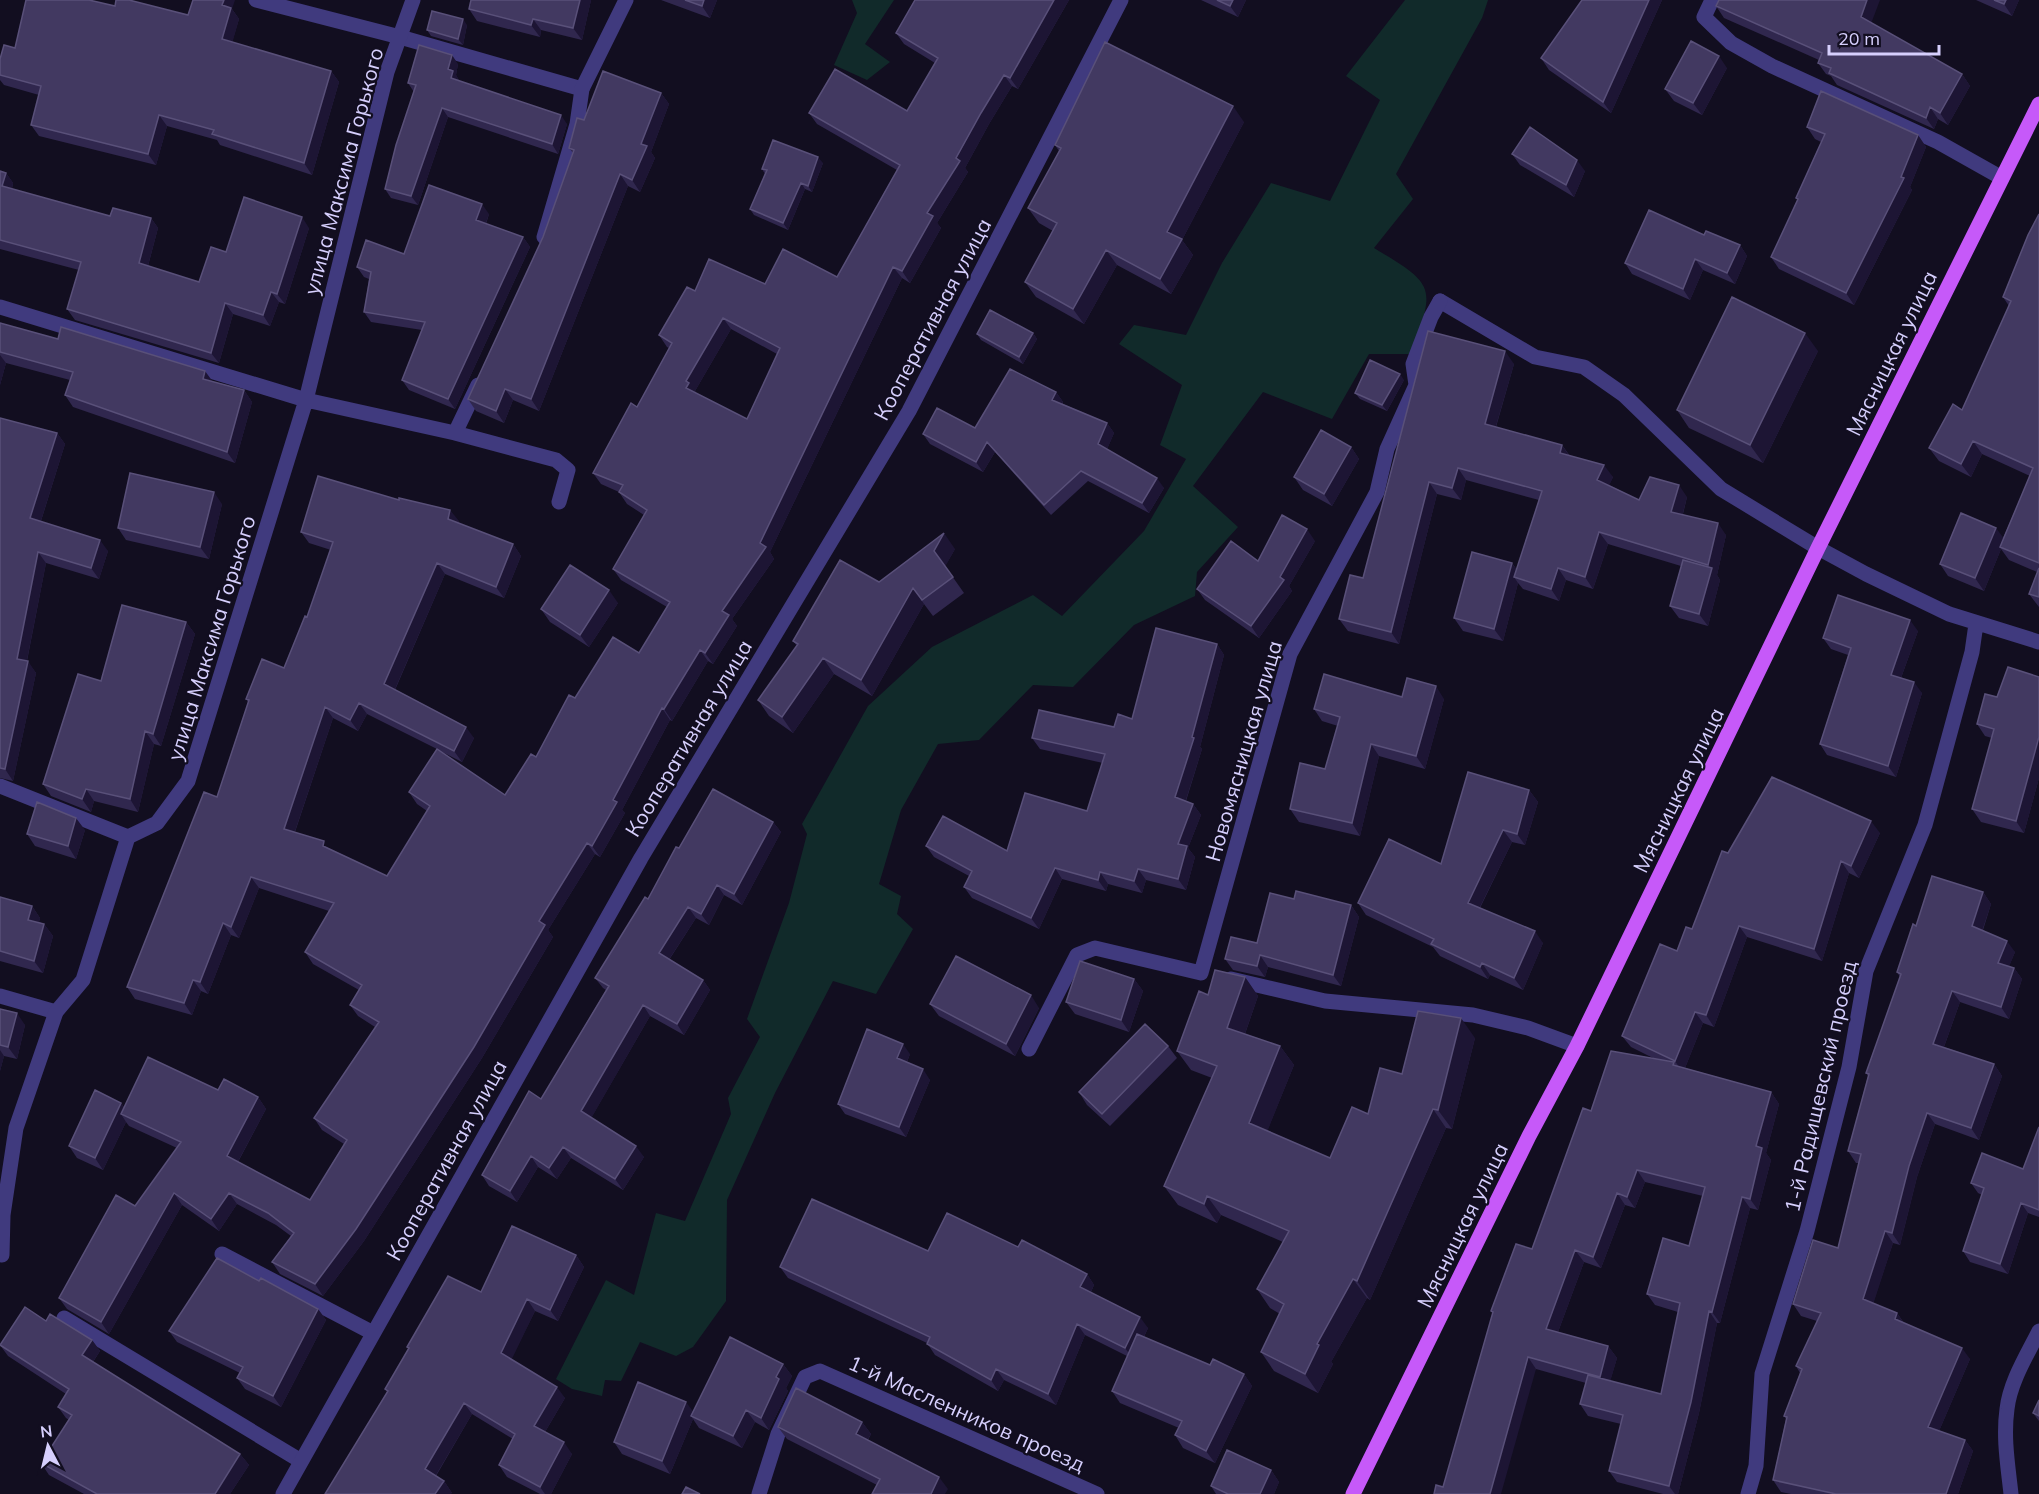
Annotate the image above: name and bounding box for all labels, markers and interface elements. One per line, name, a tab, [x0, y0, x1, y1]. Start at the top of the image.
scale bar	[1829, 18, 1938, 56]
text: 20 m	[1838, 27, 1880, 50]
street label: улица Максима Горького	[297, 44, 389, 298]
street label: Кооперативная улица	[868, 213, 996, 425]
street label: Мясницкая улица	[1840, 266, 1942, 440]
street label: улица Максима Горького	[161, 512, 261, 764]
street label: Кооперативная улица	[619, 635, 757, 841]
street label: Новомясницкая улица	[1199, 638, 1287, 864]
street label: Мясницкая улица	[1627, 703, 1729, 877]
street label: 1-й Радищевский проезд	[1778, 958, 1862, 1214]
street label: Кооперативная улица	[380, 1055, 512, 1265]
street label: Мясницкая улица	[1411, 1138, 1513, 1312]
street label: 1-й Масленников проезд	[845, 1349, 1089, 1477]
north arrow	[18, 1416, 78, 1476]
text: N	[39, 1420, 53, 1442]

